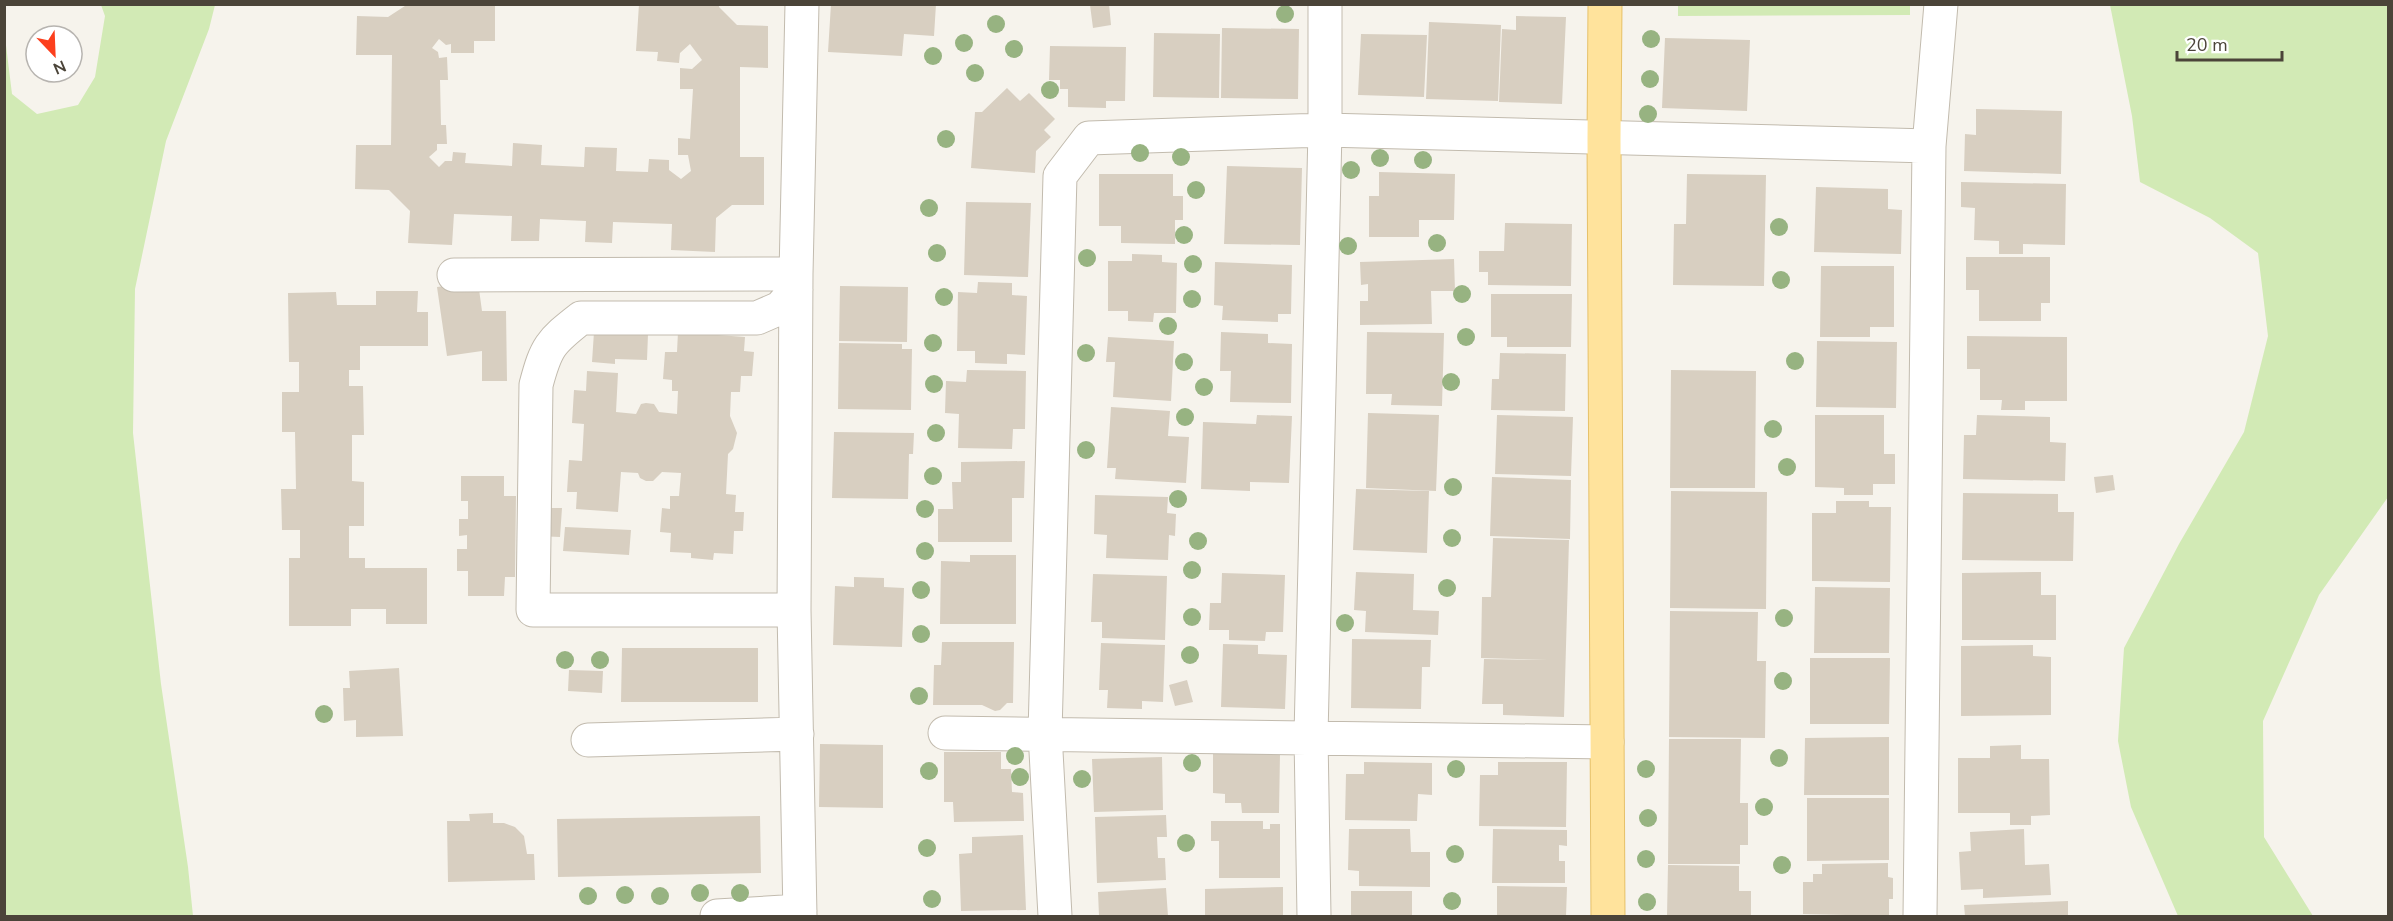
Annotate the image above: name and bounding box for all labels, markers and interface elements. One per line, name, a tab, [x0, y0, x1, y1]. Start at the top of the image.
north arrow	[24, 24, 84, 84]
scale bar	[2177, 24, 2282, 62]
text: 20 m	[2186, 33, 2228, 57]
text: N	[50, 54, 69, 79]

